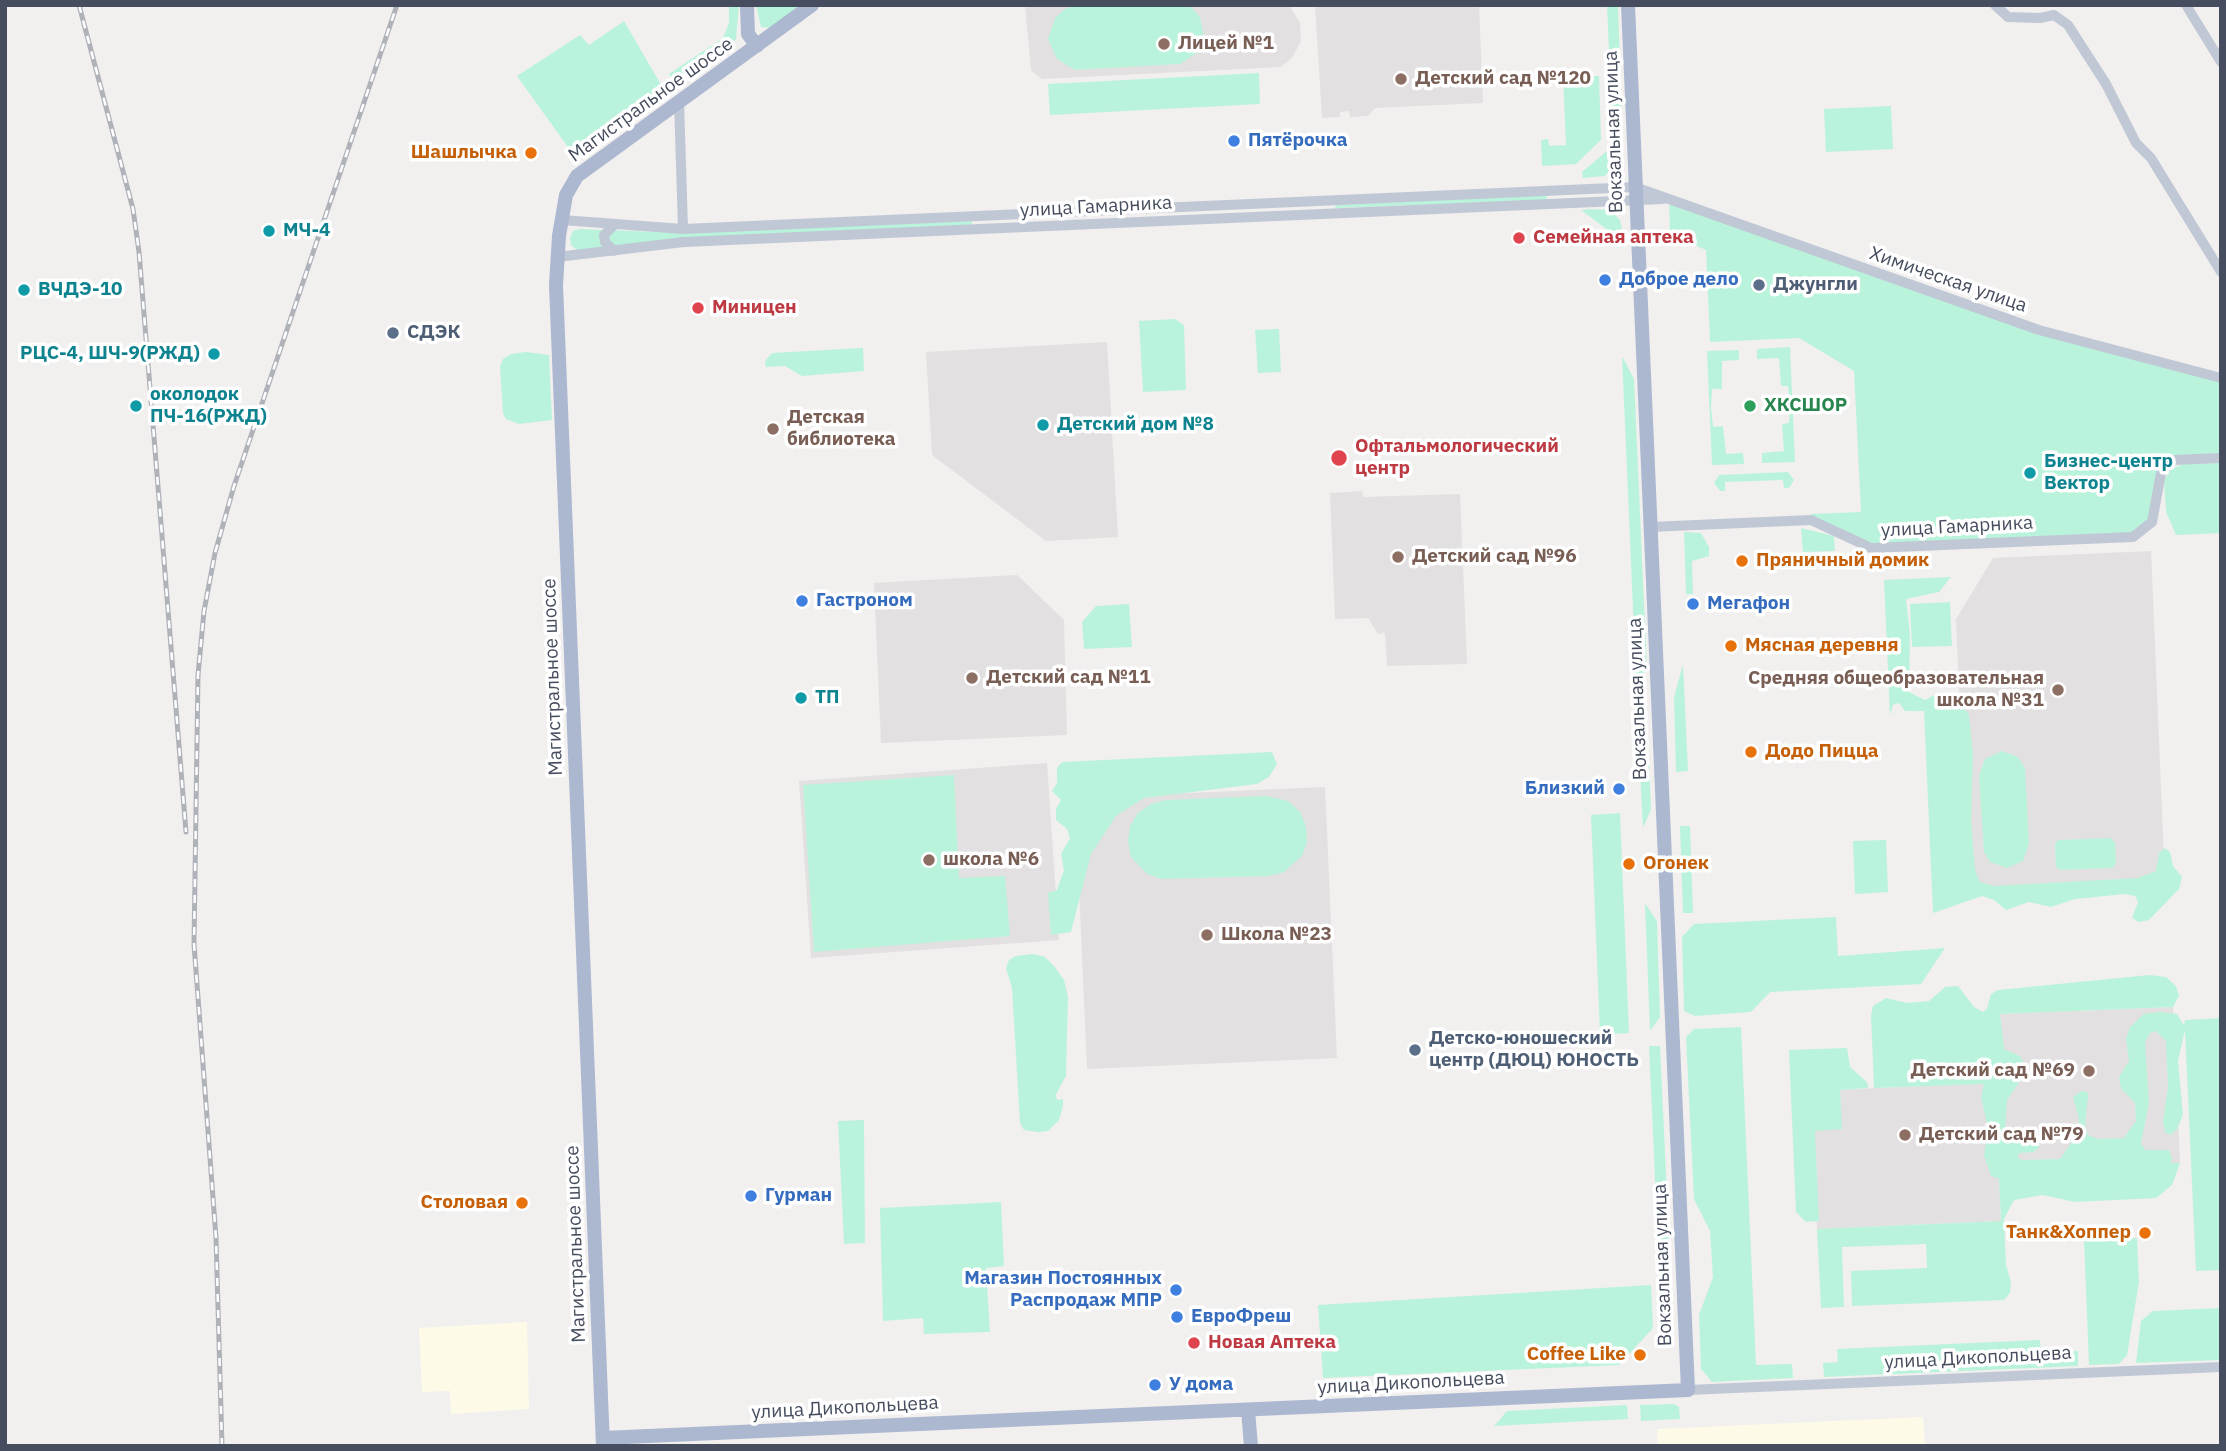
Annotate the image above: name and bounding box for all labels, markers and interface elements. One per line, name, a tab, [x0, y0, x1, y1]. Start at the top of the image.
street label: Магистральное шоссе	[564, 33, 738, 167]
place label: Лицей №1	[1178, 33, 1274, 55]
marker: Лицей №1	[1156, 36, 1172, 52]
street label: Вокзальная улица	[1600, 51, 1628, 213]
place label: Детский сад №120	[1415, 68, 1591, 90]
marker: Детский сад №120	[1393, 71, 1409, 87]
place label: Пятёрочка	[1248, 130, 1348, 152]
marker: Пятёрочка	[1226, 133, 1242, 149]
place label: Шашлычка	[411, 142, 517, 164]
marker: Шашлычка	[523, 145, 539, 161]
street label: улица Гамарника	[1019, 192, 1173, 222]
place label: МЧ-4	[283, 220, 330, 242]
marker: МЧ-4	[261, 223, 277, 239]
place label: Семейная аптека	[1533, 227, 1694, 249]
marker: Семейная аптека	[1511, 230, 1527, 246]
street label: Химическая улица	[1866, 242, 2030, 318]
place label: Доброе дело	[1619, 269, 1739, 291]
marker: Доброе дело	[1597, 272, 1613, 288]
place label: Джунгли	[1773, 274, 1858, 296]
marker: Джунгли	[1751, 277, 1767, 293]
place label: ВЧДЭ-10	[38, 279, 122, 301]
marker: ВЧДЭ-10	[16, 282, 32, 298]
place label: Миницен	[712, 297, 797, 319]
marker: Миницен	[690, 300, 706, 316]
place label: СДЭК	[407, 322, 460, 344]
marker: СДЭК	[385, 325, 401, 341]
place label: РЦС-4, ШЧ-9(РЖД)	[20, 343, 200, 365]
marker: РЦС-4, ШЧ-9(РЖД)	[206, 346, 222, 362]
place label: околодок ПЧ-16(РЖД)	[150, 384, 267, 428]
place label: ХКСШОР	[1764, 395, 1847, 417]
marker: околодок ПЧ-16(РЖД)	[128, 398, 144, 414]
marker: ХКСШОР	[1742, 398, 1758, 414]
place label: Детская библиотека	[787, 407, 896, 451]
place label: Детский дом №8	[1057, 414, 1214, 436]
marker: Детский дом №8	[1035, 417, 1051, 433]
marker: Детская библиотека	[765, 421, 781, 437]
place label: Офтальмологический центр	[1355, 436, 1559, 480]
marker: Офтальмологический центр	[1329, 448, 1349, 468]
place label: Бизнес-центр Вектор	[2044, 451, 2173, 495]
marker: Бизнес-центр Вектор	[2022, 465, 2038, 481]
street label: улица Гамарника	[1880, 512, 2034, 542]
place label: Детский сад №96	[1412, 546, 1577, 568]
marker: Детский сад №96	[1390, 549, 1406, 565]
place label: Пряничный домик	[1756, 550, 1929, 572]
marker: Пряничный домик	[1734, 553, 1750, 569]
street label: Магистральное шоссе	[538, 578, 568, 776]
place label: Гастроном	[816, 590, 913, 612]
marker: Гастроном	[794, 593, 810, 609]
place label: Мегафон	[1707, 593, 1790, 615]
marker: Мегафон	[1685, 596, 1701, 612]
street label: Вокзальная улица	[1624, 618, 1652, 780]
place label: Мясная деревня	[1745, 635, 1899, 657]
marker: Мясная деревня	[1723, 638, 1739, 654]
place label: Детский сад №11	[986, 667, 1151, 689]
place label: Средняя общеобразовательная школа №31	[1748, 668, 2044, 712]
marker: Детский сад №11	[964, 670, 980, 686]
marker: Средняя общеобразовательная школа №31	[2050, 682, 2066, 698]
place label: ТП	[815, 687, 840, 709]
marker: ТП	[793, 690, 809, 706]
place label: Додо Пицца	[1765, 741, 1878, 763]
marker: Додо Пицца	[1743, 744, 1759, 760]
place label: Близкий	[1525, 778, 1605, 800]
marker: Близкий	[1611, 781, 1627, 797]
place label: школа №6	[943, 849, 1039, 871]
marker: школа №6	[921, 852, 937, 868]
place label: Огонек	[1643, 853, 1709, 875]
marker: Огонек	[1621, 856, 1637, 872]
place label: Школа №23	[1221, 924, 1332, 946]
marker: Школа №23	[1199, 927, 1215, 943]
place label: Детско-юношеский центр (ДЮЦ) ЮНОСТЬ	[1429, 1028, 1639, 1072]
marker: Детско-юношеский центр (ДЮЦ) ЮНОСТЬ	[1407, 1042, 1423, 1058]
place label: Детский сад №69	[1910, 1060, 2075, 1082]
marker: Детский сад №69	[2081, 1063, 2097, 1079]
place label: Детский сад №79	[1919, 1124, 2084, 1146]
marker: Детский сад №79	[1897, 1127, 1913, 1143]
street label: Магистральное шоссе	[561, 1145, 591, 1343]
street label: Вокзальная улица	[1649, 1184, 1677, 1346]
place label: Гурман	[765, 1185, 832, 1207]
marker: Гурман	[743, 1188, 759, 1204]
place label: Столовая	[421, 1192, 508, 1214]
marker: Столовая	[514, 1195, 530, 1211]
place label: Танк&Хоппер	[2006, 1222, 2131, 1244]
marker: Танк&Хоппер	[2137, 1225, 2153, 1241]
place label: Магазин Постоянных Распродаж МПР	[964, 1268, 1162, 1312]
marker: Магазин Постоянных Распродаж МПР	[1168, 1282, 1184, 1298]
place label: ЕвроФреш	[1191, 1306, 1291, 1328]
marker: ЕвроФреш	[1169, 1309, 1185, 1325]
place label: Новая Аптека	[1208, 1332, 1336, 1354]
marker: Новая Аптека	[1186, 1335, 1202, 1351]
street label: улица Дикопольцева	[1884, 1342, 2072, 1374]
place label: Coffee Like	[1527, 1344, 1626, 1366]
marker: Coffee Like	[1632, 1347, 1648, 1363]
street label: улица Дикопольцева	[1317, 1367, 1505, 1399]
place label: У дома	[1169, 1374, 1233, 1396]
marker: У дома	[1147, 1377, 1163, 1393]
street label: улица Дикопольцева	[751, 1392, 939, 1424]

